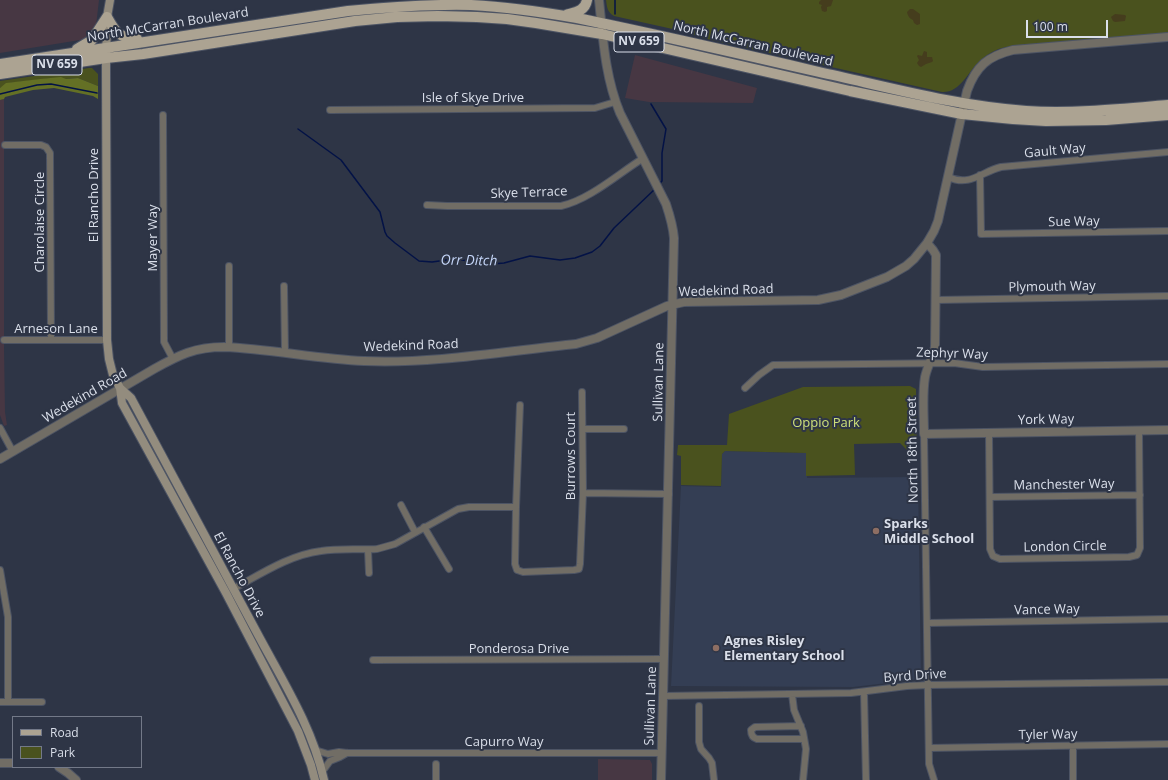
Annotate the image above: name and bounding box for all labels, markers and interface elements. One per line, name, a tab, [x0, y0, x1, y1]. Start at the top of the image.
street label: North McCarran Boulevard	[86, 5, 250, 45]
scale bar	[1028, 12, 1110, 38]
street label: North McCarran Boulevard	[672, 18, 834, 70]
text: 100 m	[1033, 18, 1068, 35]
road number: NV 659	[614, 32, 664, 52]
road number: NV 659	[32, 55, 82, 75]
street label: Isle of Skye Drive	[422, 90, 524, 106]
street label: Gault Way	[1024, 141, 1086, 161]
street label: El Rancho Drive	[86, 148, 102, 242]
street label: Charolaise Circle	[32, 172, 48, 272]
street label: Skye Terrace	[490, 184, 568, 202]
street label: Mayer Way	[145, 204, 161, 272]
street label: Sue Way	[1048, 214, 1100, 230]
water label: Orr Ditch	[441, 252, 497, 270]
street label: Plymouth Way	[1008, 278, 1096, 296]
street label: Wedekind Road	[678, 282, 774, 300]
street label: Arneson Lane	[14, 321, 98, 337]
street label: Wedekind Road	[363, 337, 459, 355]
street label: Sullivan Lane	[651, 342, 667, 422]
street label: Zephyr Way	[916, 345, 988, 363]
street label: Wedekind Road	[40, 365, 130, 427]
street label: North 18th Street	[904, 397, 922, 503]
street label: Burrows Court	[563, 412, 579, 500]
street label: York Way	[1018, 412, 1074, 428]
park label: Oppio Park	[792, 415, 860, 431]
street label: Manchester Way	[1013, 476, 1115, 494]
place label: Sparks Middle School	[884, 516, 974, 547]
marker: Sparks Middle School	[871, 526, 881, 536]
street label: El Rancho Drive	[210, 530, 268, 620]
street label: London Circle	[1023, 538, 1107, 556]
street label: Vance Way	[1014, 602, 1080, 618]
place label: Agnes Risley Elementary School	[724, 633, 845, 664]
street label: Ponderosa Drive	[469, 641, 569, 657]
marker: Agnes Risley Elementary School	[711, 643, 721, 653]
street label: Sullivan Lane	[642, 666, 660, 746]
street label: Byrd Drive	[883, 666, 947, 686]
legend	[12, 716, 142, 768]
text: Road	[50, 724, 79, 741]
street label: Tyler Way	[1019, 727, 1077, 743]
street label: Capurro Way	[465, 734, 543, 750]
text: Park	[50, 744, 75, 761]

